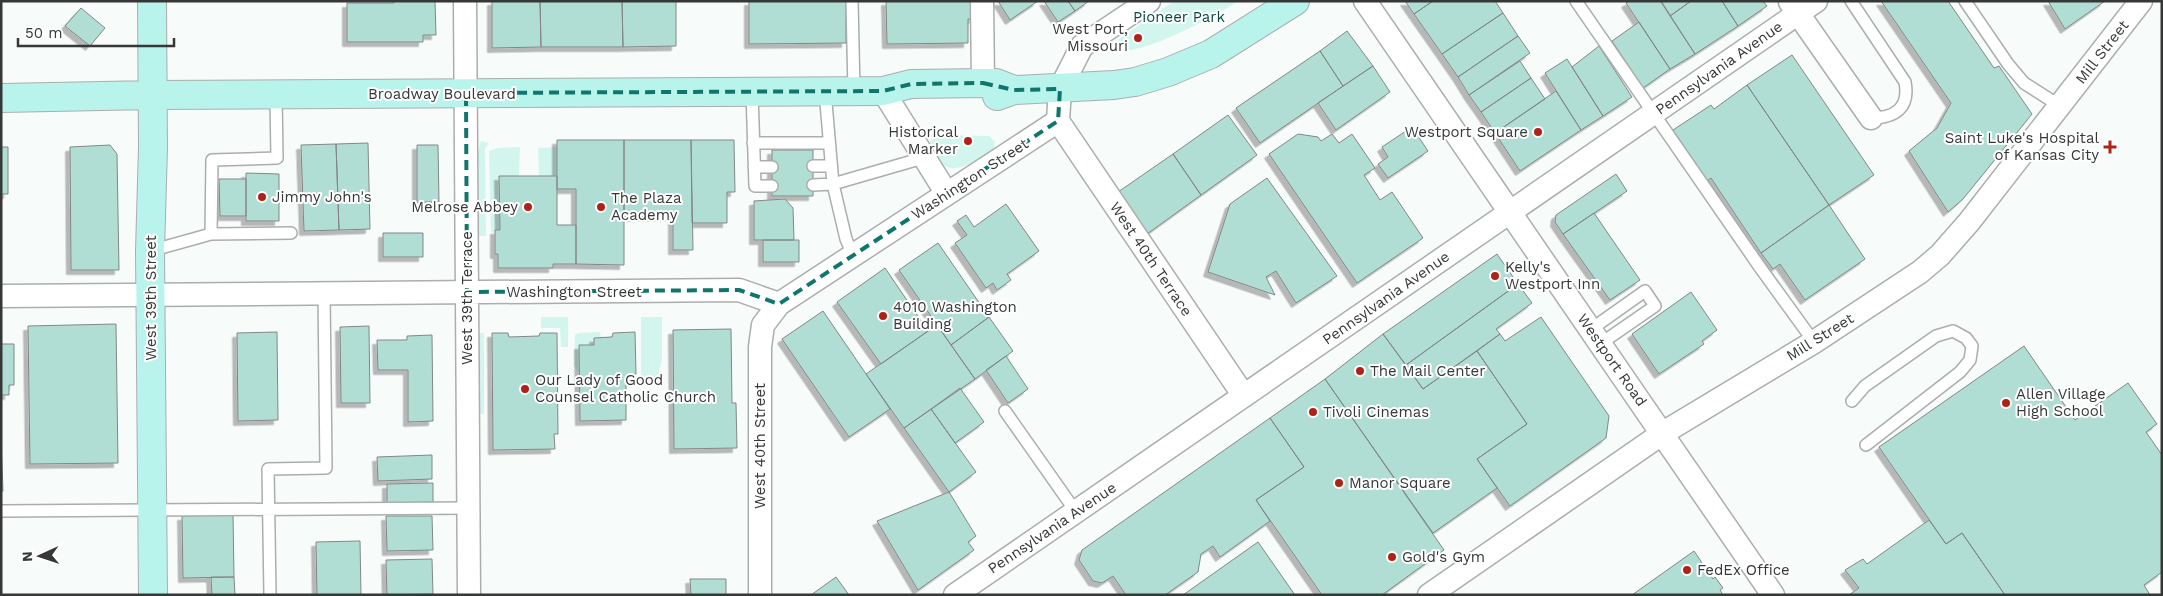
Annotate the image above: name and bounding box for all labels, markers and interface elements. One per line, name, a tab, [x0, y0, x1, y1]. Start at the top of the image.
park label: Pioneer Park	[1133, 8, 1225, 26]
scale bar	[18, 15, 174, 47]
street label: Mill Street	[2072, 16, 2133, 87]
street label: Pennsylvania Avenue	[1652, 17, 1786, 119]
place label: West Port, Missouri	[1052, 20, 1128, 55]
text: 50 m	[25, 24, 62, 42]
marker: West Port, Missouri	[1132, 32, 1144, 44]
street label: Broadway Boulevard	[368, 85, 516, 103]
place label: Historical Marker	[888, 123, 958, 158]
place label: Westport Square	[1404, 123, 1528, 141]
marker: Westport Square	[1532, 126, 1544, 138]
place label: Saint Luke's Hospital of Kansas City	[1945, 129, 2099, 164]
street label: Washington Street	[908, 134, 1032, 223]
marker: Historical Marker	[962, 135, 974, 147]
marker: Saint Luke's Hospital of Kansas City	[2103, 140, 2117, 154]
place label: Jimmy John's	[272, 188, 372, 206]
place label: The Plaza Academy	[611, 189, 682, 224]
marker: Jimmy John's	[256, 191, 268, 203]
place label: Melrose Abbey	[411, 198, 518, 216]
street label: West 40th Terrace	[1106, 198, 1196, 320]
marker: Melrose Abbey	[522, 201, 534, 213]
marker: The Plaza Academy	[595, 201, 607, 213]
street label: West 39th Terrace	[458, 231, 476, 365]
street label: West 39th Street	[142, 234, 160, 361]
street label: Pennsylvania Avenue	[1319, 247, 1453, 349]
place label: Kelly's Westport Inn	[1505, 258, 1600, 293]
marker: Kelly's Westport Inn	[1489, 270, 1501, 282]
street label: Washington Street	[506, 283, 643, 301]
place label: 4010 Washington Building	[893, 298, 1017, 333]
street label: Mill Street	[1783, 309, 1857, 365]
marker: 4010 Washington Building	[877, 310, 889, 322]
street label: Westport Road	[1573, 310, 1651, 410]
place label: The Mail Center	[1370, 362, 1485, 380]
marker: The Mail Center	[1354, 365, 1366, 377]
place label: Our Lady of Good Counsel Catholic Church	[535, 371, 716, 406]
street label: West 40th Street	[751, 382, 769, 509]
marker: Our Lady of Good Counsel Catholic Church	[519, 383, 531, 395]
place label: Allen Village High School	[2016, 385, 2106, 420]
marker: Allen Village High School	[2000, 397, 2012, 409]
place label: Tivoli Cinemas	[1323, 403, 1429, 421]
marker: Tivoli Cinemas	[1307, 406, 1319, 418]
place label: Manor Square	[1349, 474, 1451, 492]
marker: Manor Square	[1333, 477, 1345, 489]
street label: Pennsylvania Avenue	[984, 478, 1120, 578]
north arrow	[15, 531, 65, 581]
place label: Gold's Gym	[1402, 548, 1485, 566]
text: N	[19, 551, 35, 562]
marker: Gold's Gym	[1386, 551, 1398, 563]
place label: FedEx Office	[1697, 561, 1790, 579]
marker: FedEx Office	[1681, 564, 1693, 576]

